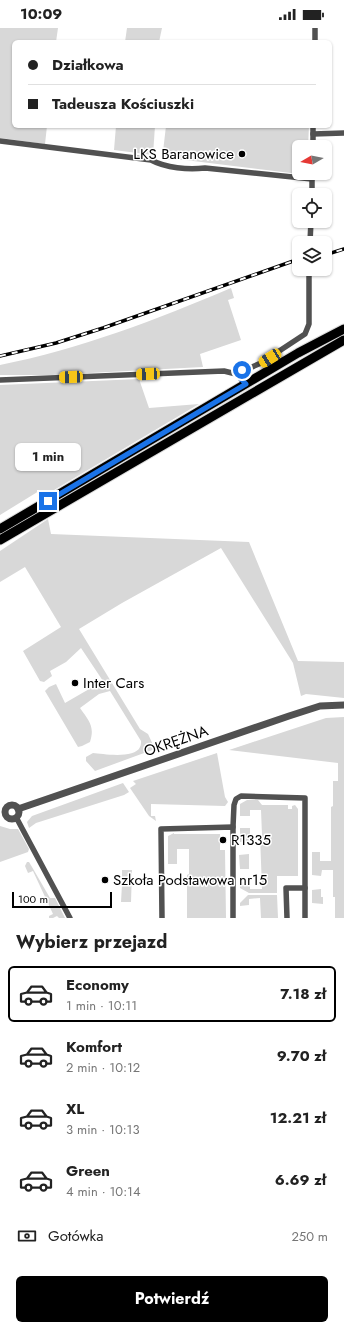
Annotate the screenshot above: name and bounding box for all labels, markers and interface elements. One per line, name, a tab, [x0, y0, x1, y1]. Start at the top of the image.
text: 10:09	[20, 3, 62, 25]
text: Działkowa	[52, 54, 124, 76]
text: Tadeusza Kościuszki	[52, 93, 194, 115]
north arrow	[292, 140, 332, 180]
map controls	[292, 140, 332, 276]
place label: LKS Baranowice	[133, 143, 234, 165]
marker: LKS Baranowice	[237, 149, 247, 159]
button: locate	[292, 188, 332, 228]
button: layers	[292, 236, 332, 276]
car	[257, 347, 283, 369]
route start	[233, 361, 251, 379]
car	[136, 367, 160, 381]
car	[59, 371, 83, 383]
callout: 1 min	[15, 443, 81, 471]
text: 1 min	[32, 447, 64, 466]
route end	[39, 492, 57, 510]
place label: Inter Cars	[83, 672, 144, 694]
marker: Inter Cars	[70, 678, 80, 688]
street label: OKRĘŻNA	[141, 720, 211, 762]
place label: R1335	[231, 829, 271, 851]
marker: R1335	[218, 835, 228, 845]
place label: Szkoła Podstawowa nr15	[113, 869, 267, 891]
marker: Szkoła Podstawowa nr15	[100, 875, 110, 885]
scale bar	[12, 890, 112, 909]
text: 100 m	[18, 891, 48, 907]
text: Wybierz przejazd	[16, 929, 167, 955]
text: Economy	[66, 974, 129, 996]
icon: car	[18, 976, 54, 1012]
text: 7.18 zł	[280, 983, 326, 1005]
text: 1 min · 10:11	[66, 996, 137, 1015]
text: Komfort	[66, 1036, 122, 1058]
icon: car	[18, 1038, 54, 1074]
text: 9.70 zł	[277, 1045, 326, 1067]
text: 2 min · 10:12	[66, 1058, 140, 1077]
text: XL	[66, 1098, 84, 1120]
icon: car	[18, 1100, 54, 1136]
text: 12.21 zł	[270, 1107, 326, 1129]
text: 3 min · 10:13	[66, 1120, 140, 1139]
text: Green	[66, 1160, 110, 1182]
icon: car	[18, 1162, 54, 1198]
text: 6.69 zł	[275, 1169, 326, 1191]
text: 4 min · 10:14	[66, 1182, 141, 1201]
icon: cash	[16, 1225, 38, 1247]
text: Gotówka	[48, 1225, 103, 1247]
text: 250 m	[291, 1227, 328, 1246]
button: Potwierdź	[16, 1276, 328, 1322]

